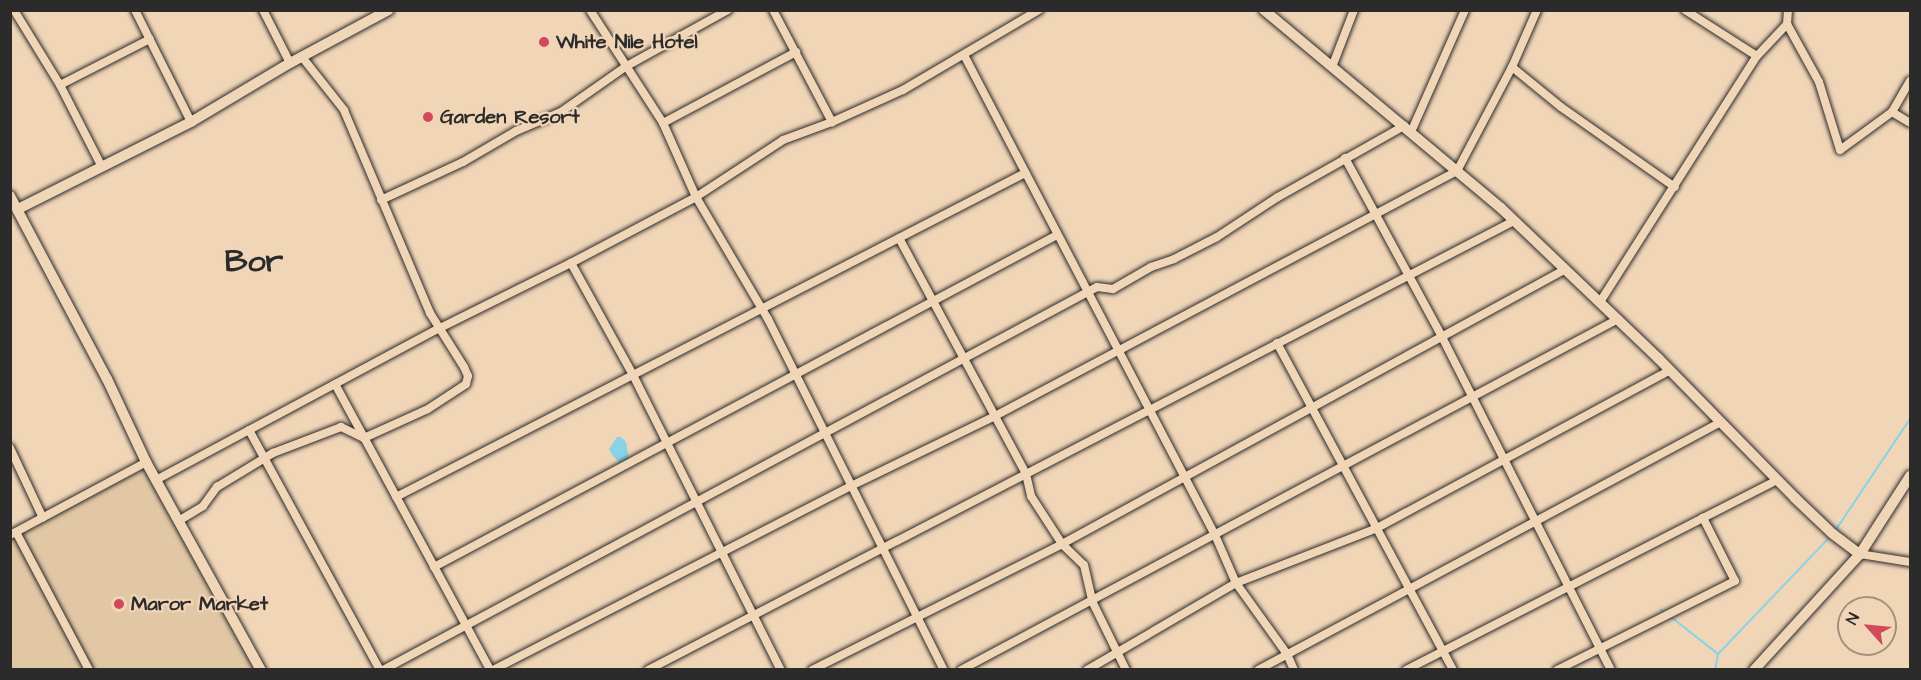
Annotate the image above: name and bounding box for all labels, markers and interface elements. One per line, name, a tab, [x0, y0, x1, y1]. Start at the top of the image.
place label: White Nile Hotel	[556, 30, 698, 54]
marker: White Nile Hotel	[537, 35, 551, 49]
place label: Garden Resort	[440, 105, 580, 129]
marker: Garden Resort	[421, 110, 435, 124]
district label: Bor	[225, 243, 283, 281]
place label: Maror Market	[131, 592, 268, 616]
north arrow	[1837, 596, 1897, 656]
marker: Maror Market	[112, 597, 126, 611]
text: N	[1841, 609, 1865, 628]

